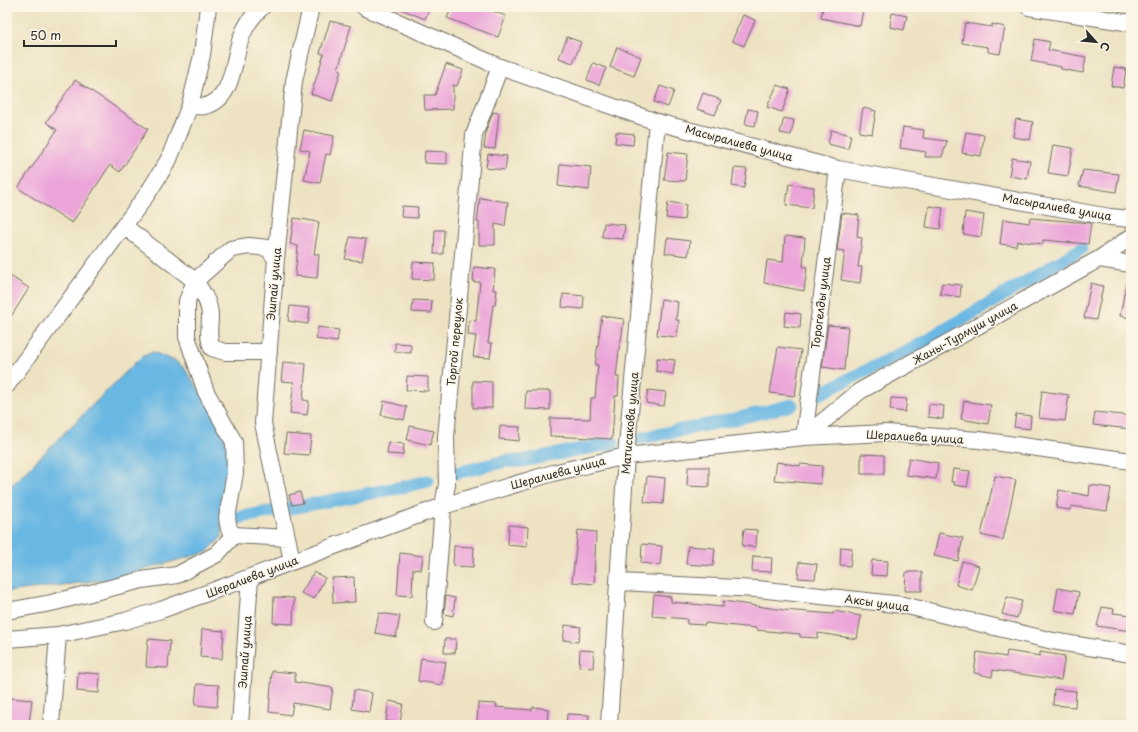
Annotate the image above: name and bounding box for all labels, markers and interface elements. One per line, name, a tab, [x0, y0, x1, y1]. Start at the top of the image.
scale bar	[24, 22, 116, 48]
north arrow	[1076, 22, 1116, 62]
text: 50 m	[30, 26, 61, 44]
text: С	[1096, 39, 1115, 54]
street label: Масыралиева улица	[683, 120, 795, 165]
street label: Масыралиева улица	[1001, 189, 1113, 225]
street label: Эшпай улица	[262, 247, 285, 321]
street label: Торогелды улица	[806, 256, 835, 350]
street label: Торгой переулок	[442, 297, 467, 387]
street label: Жаны-Турмуш улица	[909, 297, 1020, 368]
street label: Матисакова улица	[617, 371, 642, 475]
street label: Шералиева улица	[866, 425, 964, 448]
street label: Шералиева улица	[509, 452, 607, 493]
street label: Шералиева улица	[203, 551, 300, 602]
street label: Аксы улица	[844, 590, 910, 615]
street label: Эшпай улица	[233, 615, 256, 689]

